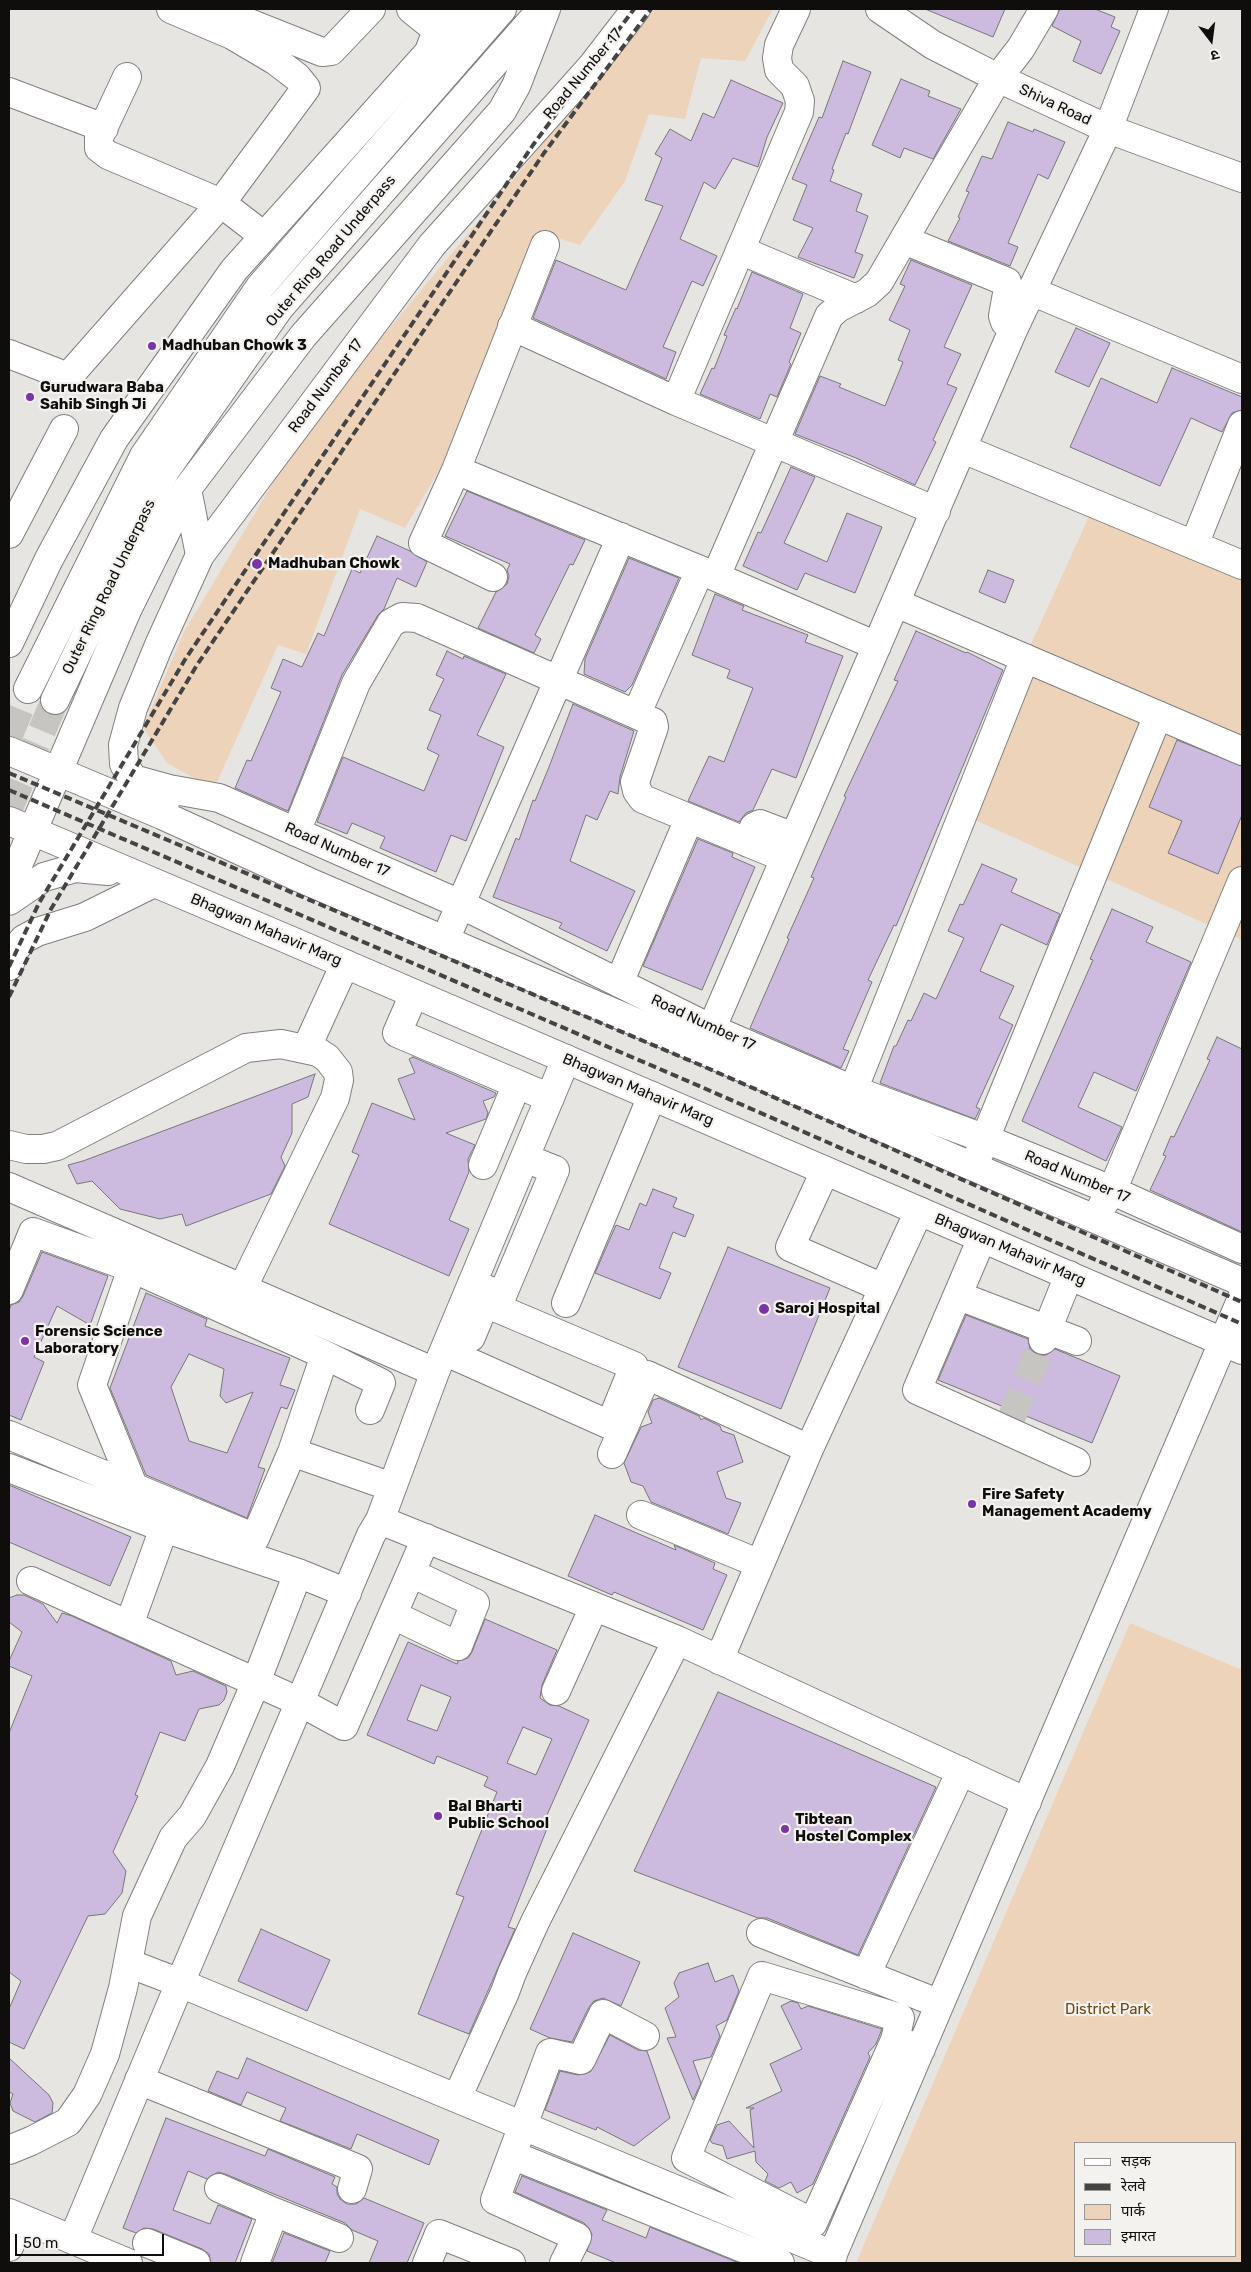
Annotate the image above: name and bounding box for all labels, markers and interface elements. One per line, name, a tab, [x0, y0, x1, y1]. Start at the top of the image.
north arrow	[1186, 15, 1236, 65]
street label: Road Number 17	[540, 25, 626, 123]
text: उ	[1209, 46, 1221, 64]
street label: Shiva Road	[1016, 80, 1094, 130]
street label: Outer Ring Road Underpass	[262, 172, 400, 330]
street label: Road Number 17	[285, 336, 367, 436]
place label: Madhuban Chowk 3	[162, 337, 307, 355]
marker: Madhuban Chowk 3	[146, 340, 158, 352]
place label: Gurudwara Baba Sahib Singh Ji	[40, 379, 164, 414]
marker: Gurudwara Baba Sahib Singh Ji	[24, 391, 36, 403]
street label: Outer Ring Road Underpass	[59, 497, 159, 677]
place label: Madhuban Chowk	[268, 555, 400, 573]
marker: Madhuban Chowk	[250, 557, 264, 571]
street label: Road Number 17	[282, 819, 392, 881]
street label: Bhagwan Mahavir Marg	[188, 890, 344, 970]
street label: Road Number 17	[648, 991, 758, 1055]
street label: Bhagwan Mahavir Marg	[560, 1050, 716, 1130]
street label: Road Number 17	[1022, 1147, 1132, 1207]
street label: Bhagwan Mahavir Marg	[932, 1210, 1088, 1290]
place label: Saroj Hospital	[775, 1300, 880, 1318]
marker: Saroj Hospital	[757, 1302, 771, 1316]
place label: Forensic Science Laboratory	[35, 1323, 163, 1358]
marker: Forensic Science Laboratory	[19, 1335, 31, 1347]
place label: Fire Safety Management Academy	[982, 1486, 1152, 1521]
marker: Fire Safety Management Academy	[966, 1498, 978, 1510]
place label: Bal Bharti Public School	[448, 1798, 549, 1833]
marker: Bal Bharti Public School	[432, 1810, 444, 1822]
place label: Tibtean Hostel Complex	[795, 1811, 912, 1846]
marker: Tibtean Hostel Complex	[779, 1823, 791, 1835]
park label: District Park	[1065, 2001, 1151, 2019]
legend	[1074, 2142, 1236, 2257]
text: सड़क	[1121, 2152, 1151, 2170]
text: रेलवे	[1121, 2177, 1146, 2195]
text: पार्क	[1121, 2202, 1145, 2220]
scale bar	[18, 2224, 166, 2256]
text: इमारत	[1121, 2227, 1156, 2245]
text: 50 m	[23, 2234, 58, 2252]

